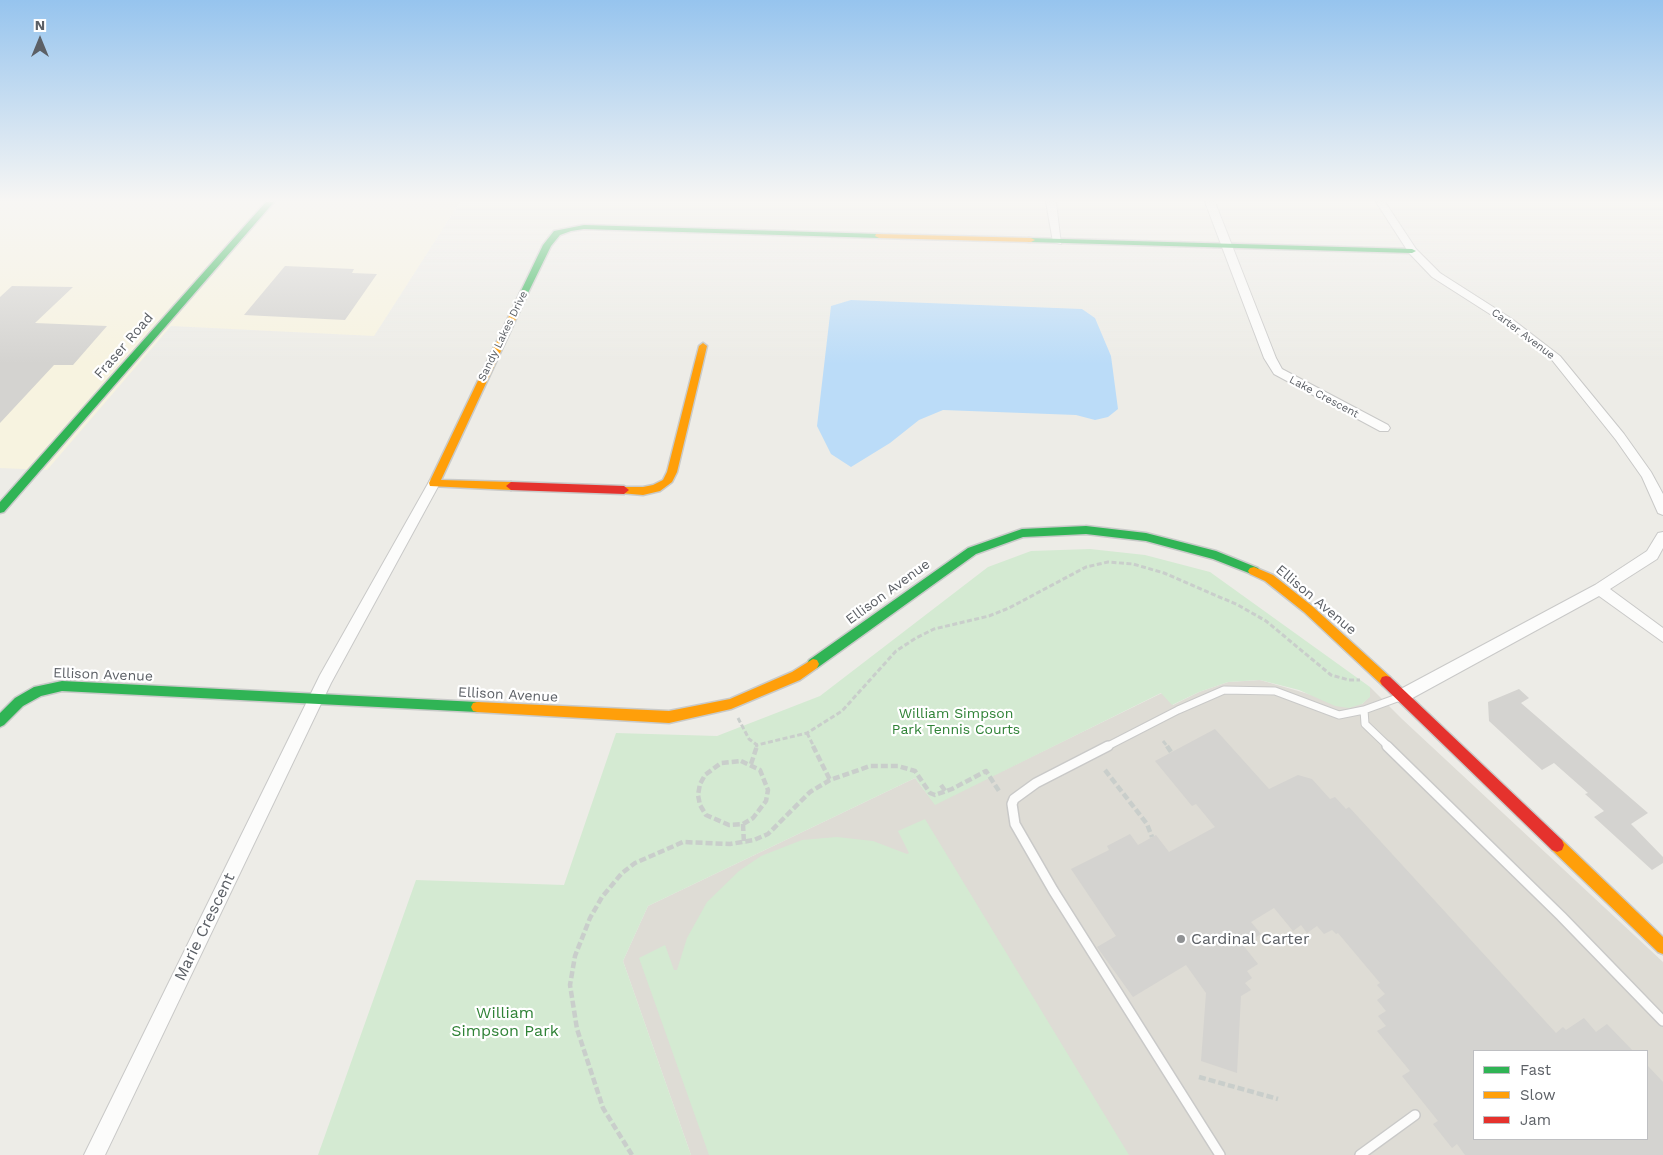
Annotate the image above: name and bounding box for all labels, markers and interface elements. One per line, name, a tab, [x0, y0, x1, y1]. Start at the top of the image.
north arrow	[15, 15, 65, 65]
text: N	[35, 17, 45, 33]
street label: Sandy Lakes Drive	[476, 289, 530, 383]
street label: Carter Avenue	[1489, 306, 1557, 362]
street label: Fraser Road	[91, 310, 157, 382]
street label: Lake Crescent	[1287, 373, 1361, 421]
street label: Ellison Avenue	[843, 556, 933, 628]
street label: Ellison Avenue	[1272, 561, 1360, 639]
street label: Ellison Avenue	[53, 665, 153, 685]
street label: Ellison Avenue	[458, 684, 558, 706]
park label: William Simpson Park Tennis Courts	[892, 706, 1020, 739]
street label: Marie Crescent	[171, 870, 239, 984]
place label: Cardinal Carter	[1191, 929, 1309, 949]
marker: Cardinal Carter	[1175, 933, 1187, 945]
park label: William Simpson Park	[451, 1003, 559, 1041]
legend	[1473, 1050, 1648, 1140]
text: Fast	[1520, 1061, 1551, 1079]
text: Slow	[1520, 1086, 1556, 1104]
text: Jam	[1520, 1111, 1551, 1129]

